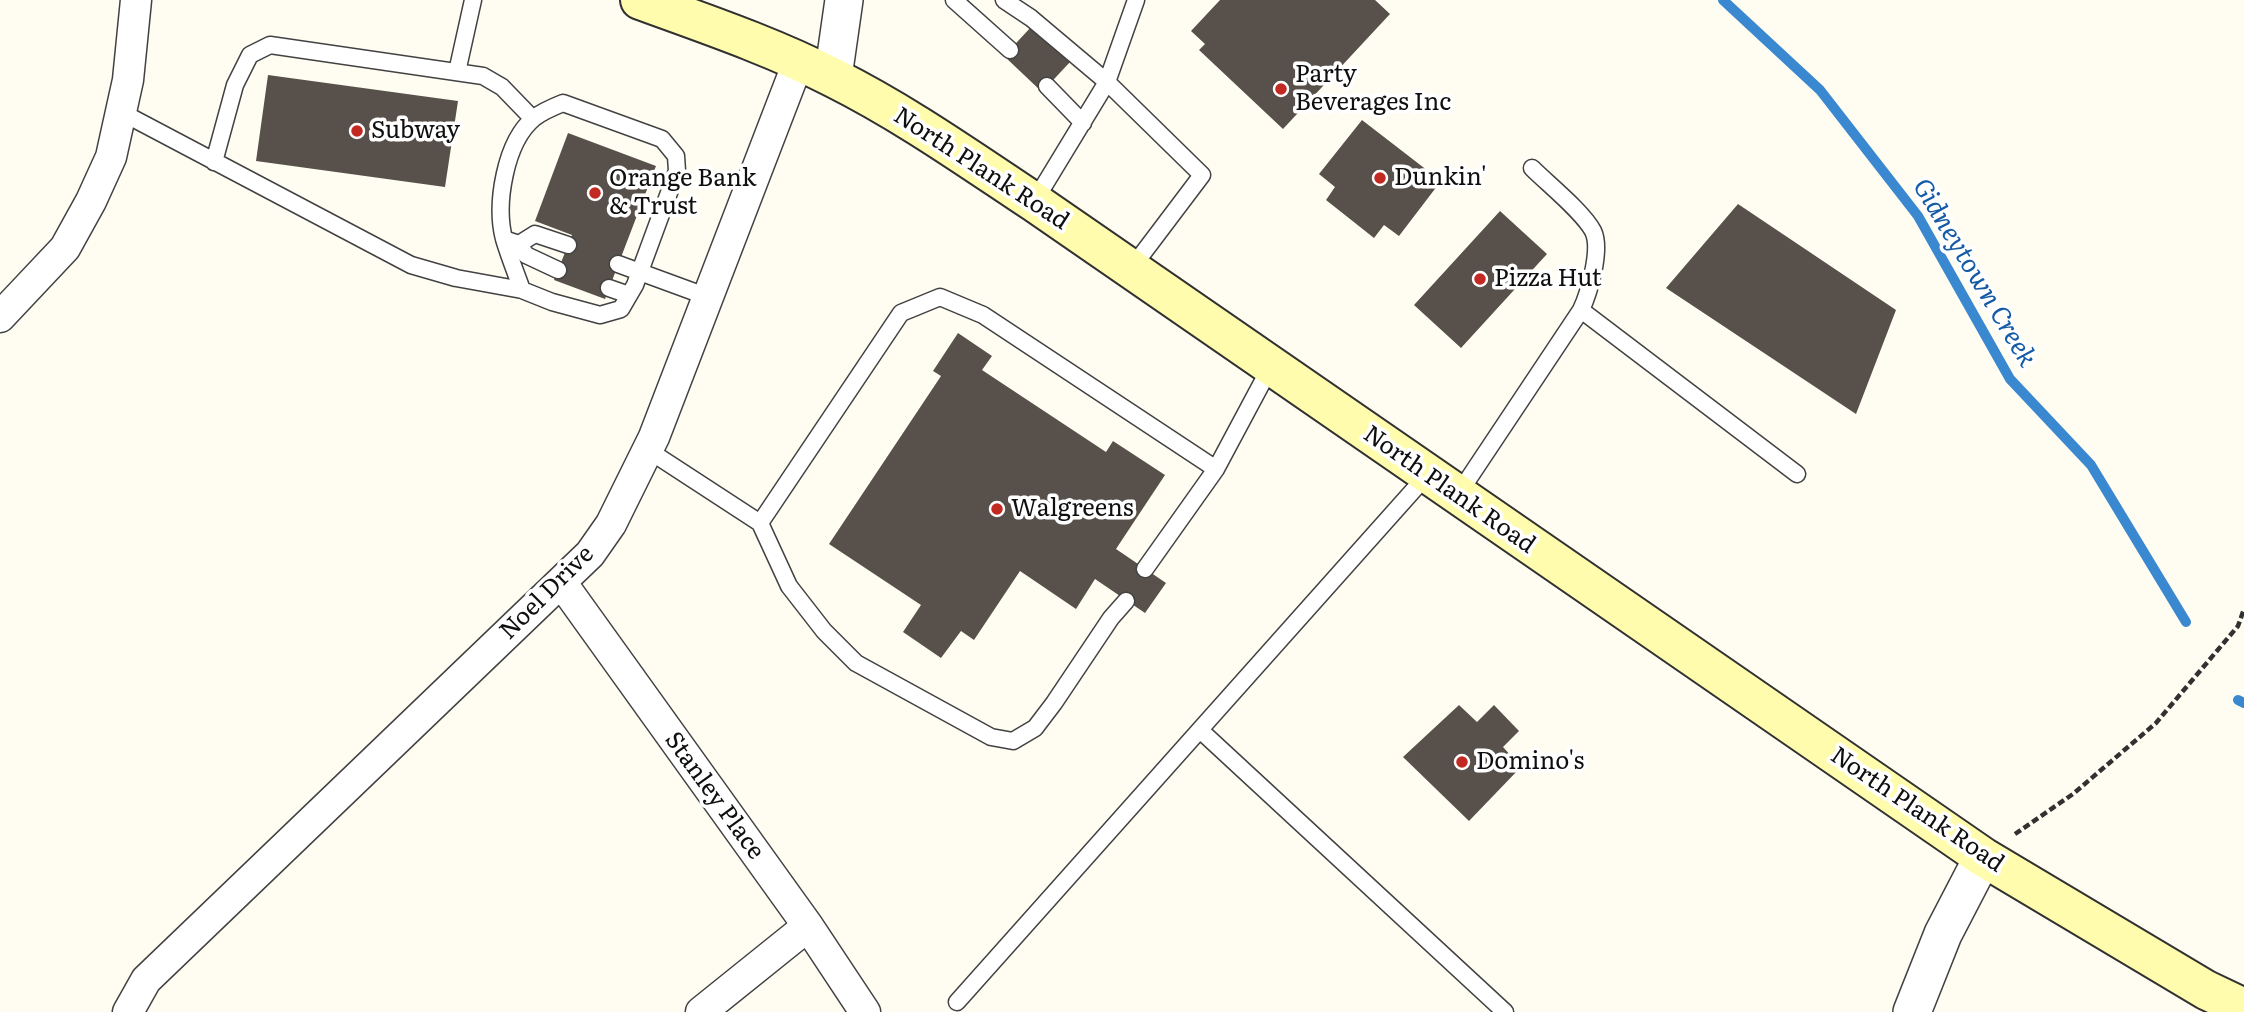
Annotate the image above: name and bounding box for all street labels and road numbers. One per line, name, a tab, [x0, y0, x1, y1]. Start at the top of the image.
street label: North Plank Road	[888, 102, 1074, 236]
street label: North Plank Road	[1358, 420, 1540, 560]
street label: Noel Drive	[494, 540, 600, 646]
street label: Stanley Place	[658, 727, 770, 865]
street label: North Plank Road	[1825, 741, 2009, 879]

